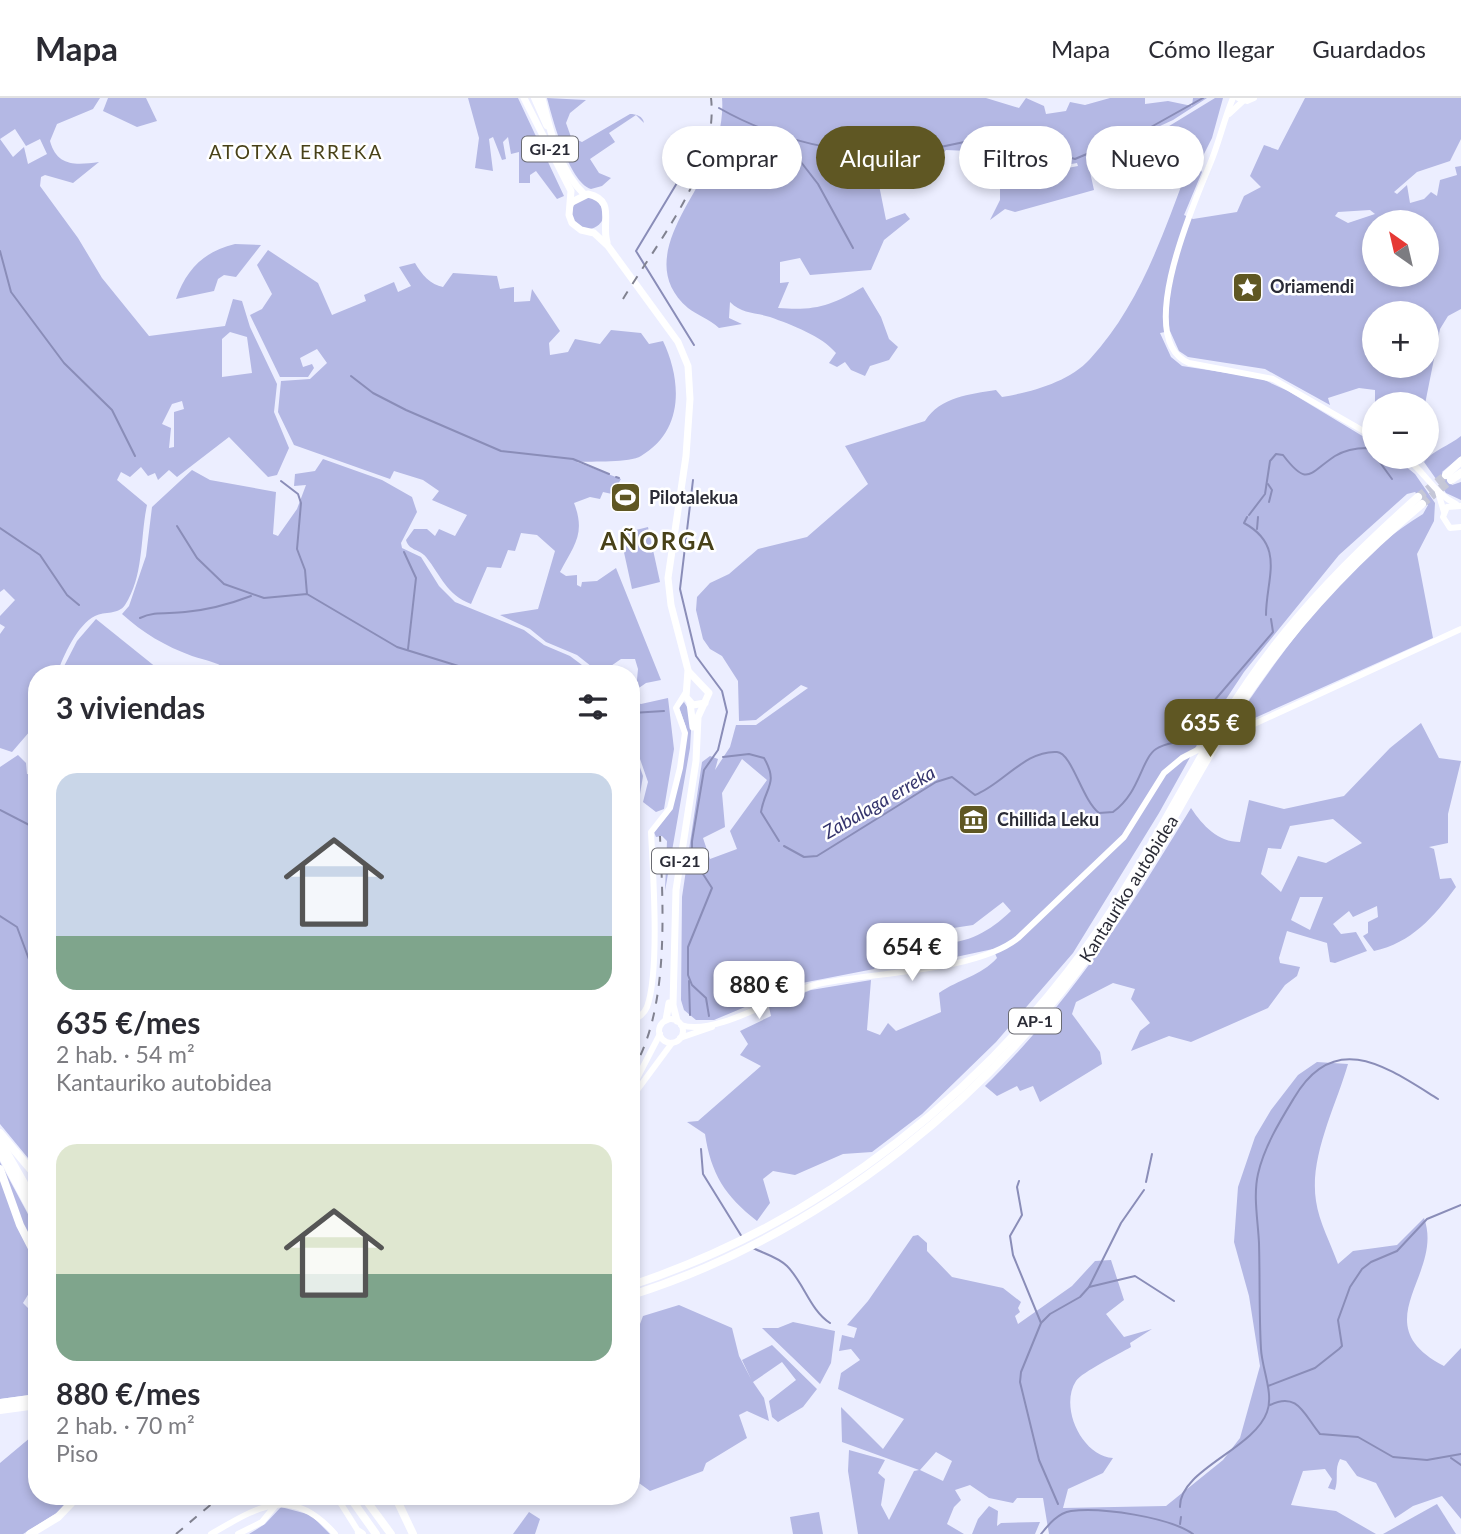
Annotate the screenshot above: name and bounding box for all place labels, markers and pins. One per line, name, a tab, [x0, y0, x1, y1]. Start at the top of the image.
place icon: Oriamendi	[1230, 270, 1264, 304]
place label: Oriamendi	[1270, 275, 1354, 297]
sports icon: Pilotalekua	[609, 481, 643, 515]
place label: Pilotalekua	[649, 486, 738, 508]
pin: 635 €	[1161, 700, 1259, 759]
museum icon: Chillida Leku	[957, 803, 991, 837]
place label: Chillida Leku	[997, 808, 1099, 830]
pin: 654 €	[863, 924, 961, 983]
pin: 880 €	[710, 962, 808, 1021]

